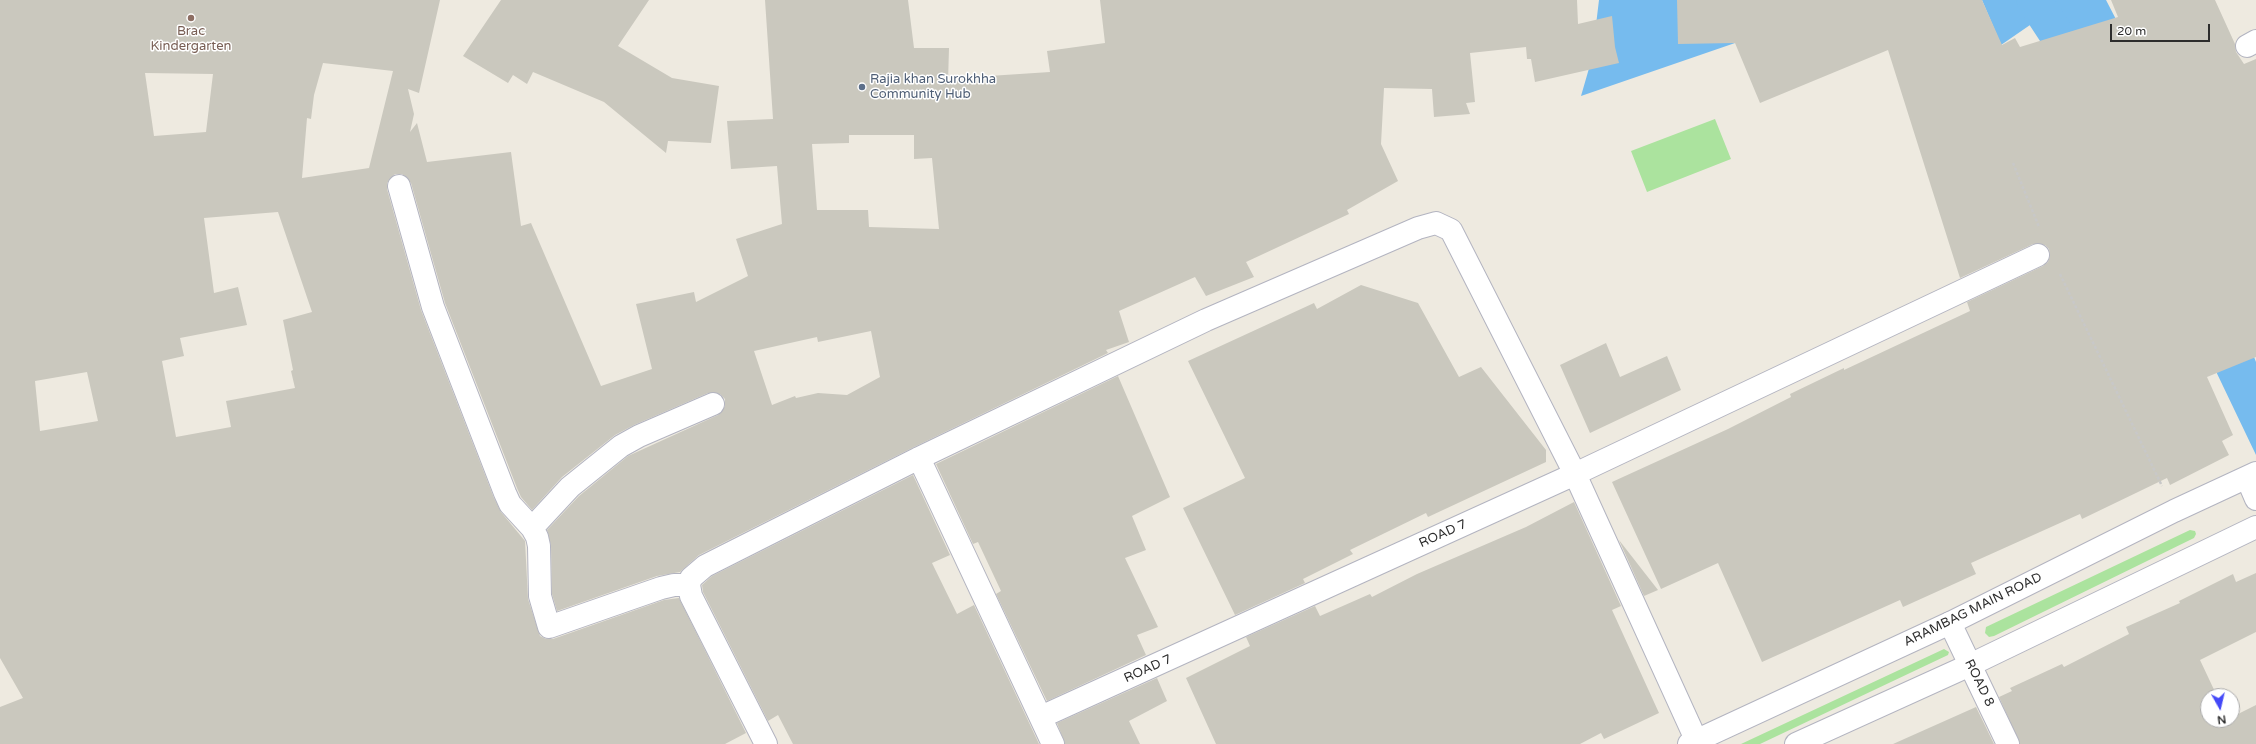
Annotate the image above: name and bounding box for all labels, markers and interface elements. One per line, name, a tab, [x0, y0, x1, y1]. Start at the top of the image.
marker: Brac Kindergarten	[186, 13, 196, 23]
scale bar	[2112, 16, 2212, 42]
place label: Brac Kindergarten	[151, 24, 231, 55]
text: 20 m	[2117, 24, 2146, 38]
place label: Rajia khan Surokhha Community Hub	[870, 72, 996, 103]
marker: Rajia khan Surokhha Community Hub	[857, 82, 867, 92]
street label: ROAD 7	[1417, 517, 1469, 551]
street label: ARAMBAG MAIN ROAD	[1901, 570, 2045, 650]
street label: ROAD 7	[1122, 652, 1174, 686]
street label: ROAD 8	[1961, 657, 1997, 709]
north arrow	[2200, 688, 2240, 728]
text: N	[2216, 712, 2227, 726]

